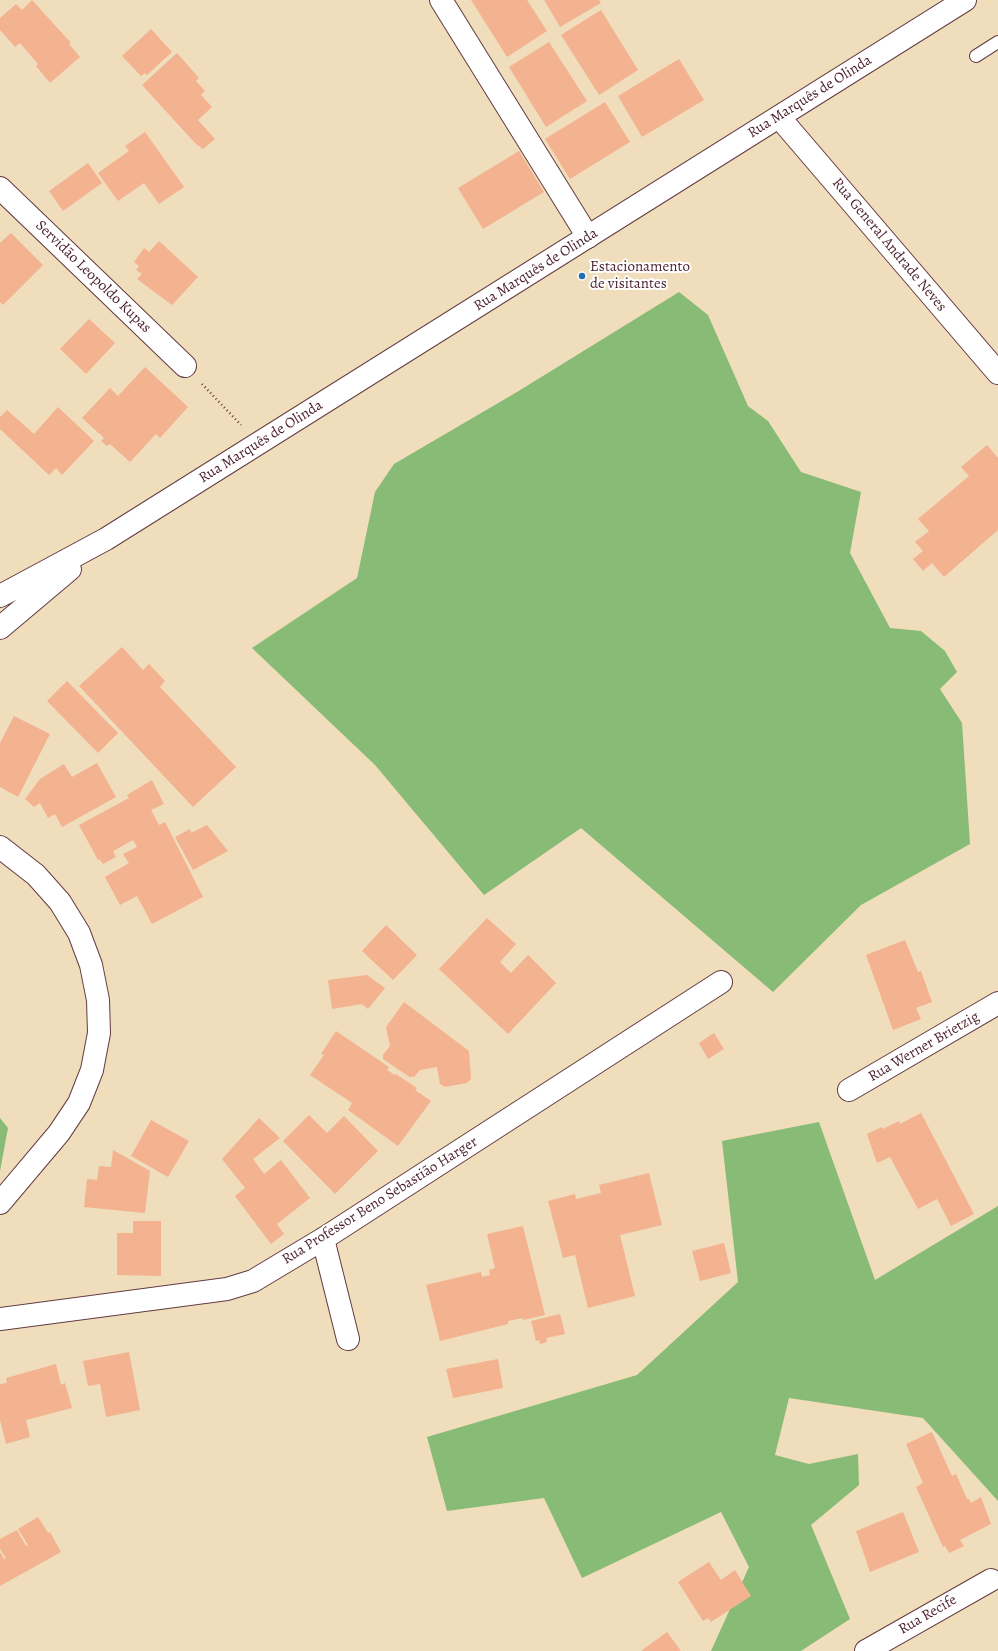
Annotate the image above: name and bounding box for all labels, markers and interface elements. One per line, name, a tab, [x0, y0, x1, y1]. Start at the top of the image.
street label: Rua Marquês de Olinda	[745, 52, 875, 142]
street label: Rua General Andrade Neves	[828, 175, 950, 315]
street label: Servidão Leopoldo Kupas	[31, 217, 155, 337]
street label: Rua Marquês de Olinda	[471, 225, 601, 315]
place label: Estacionamento de visitantes	[590, 258, 690, 293]
marker: Estacionamento de visitantes	[577, 271, 587, 281]
street label: Rua Marquês de Olinda	[196, 397, 326, 487]
street label: Rua Werner Brietzig	[865, 1008, 983, 1086]
street label: Rua Professor Beno Sebastião Harger	[279, 1133, 481, 1269]
street label: Rua Recife	[896, 1591, 960, 1639]

